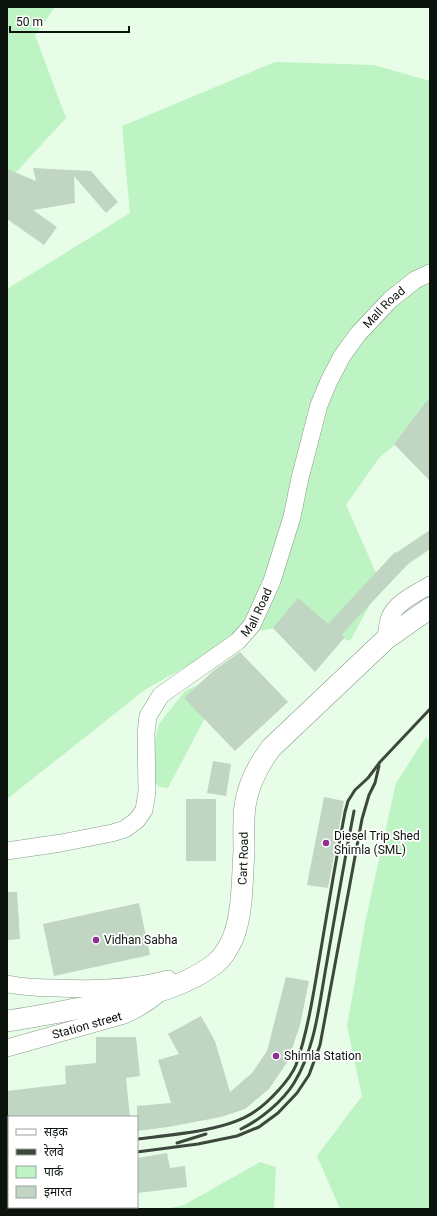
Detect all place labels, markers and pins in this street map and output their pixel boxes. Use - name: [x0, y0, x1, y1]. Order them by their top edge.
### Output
- place label: Diesel Trip Shed Shimla (SML): [334, 829, 420, 857]
- marker: Diesel Trip Shed Shimla (SML): [321, 838, 331, 848]
- place label: Vidhan Sabha: [104, 933, 178, 947]
- marker: Vidhan Sabha: [91, 935, 101, 945]
- place label: Shimla Station: [284, 1049, 362, 1063]
- marker: Shimla Station: [271, 1051, 281, 1061]

